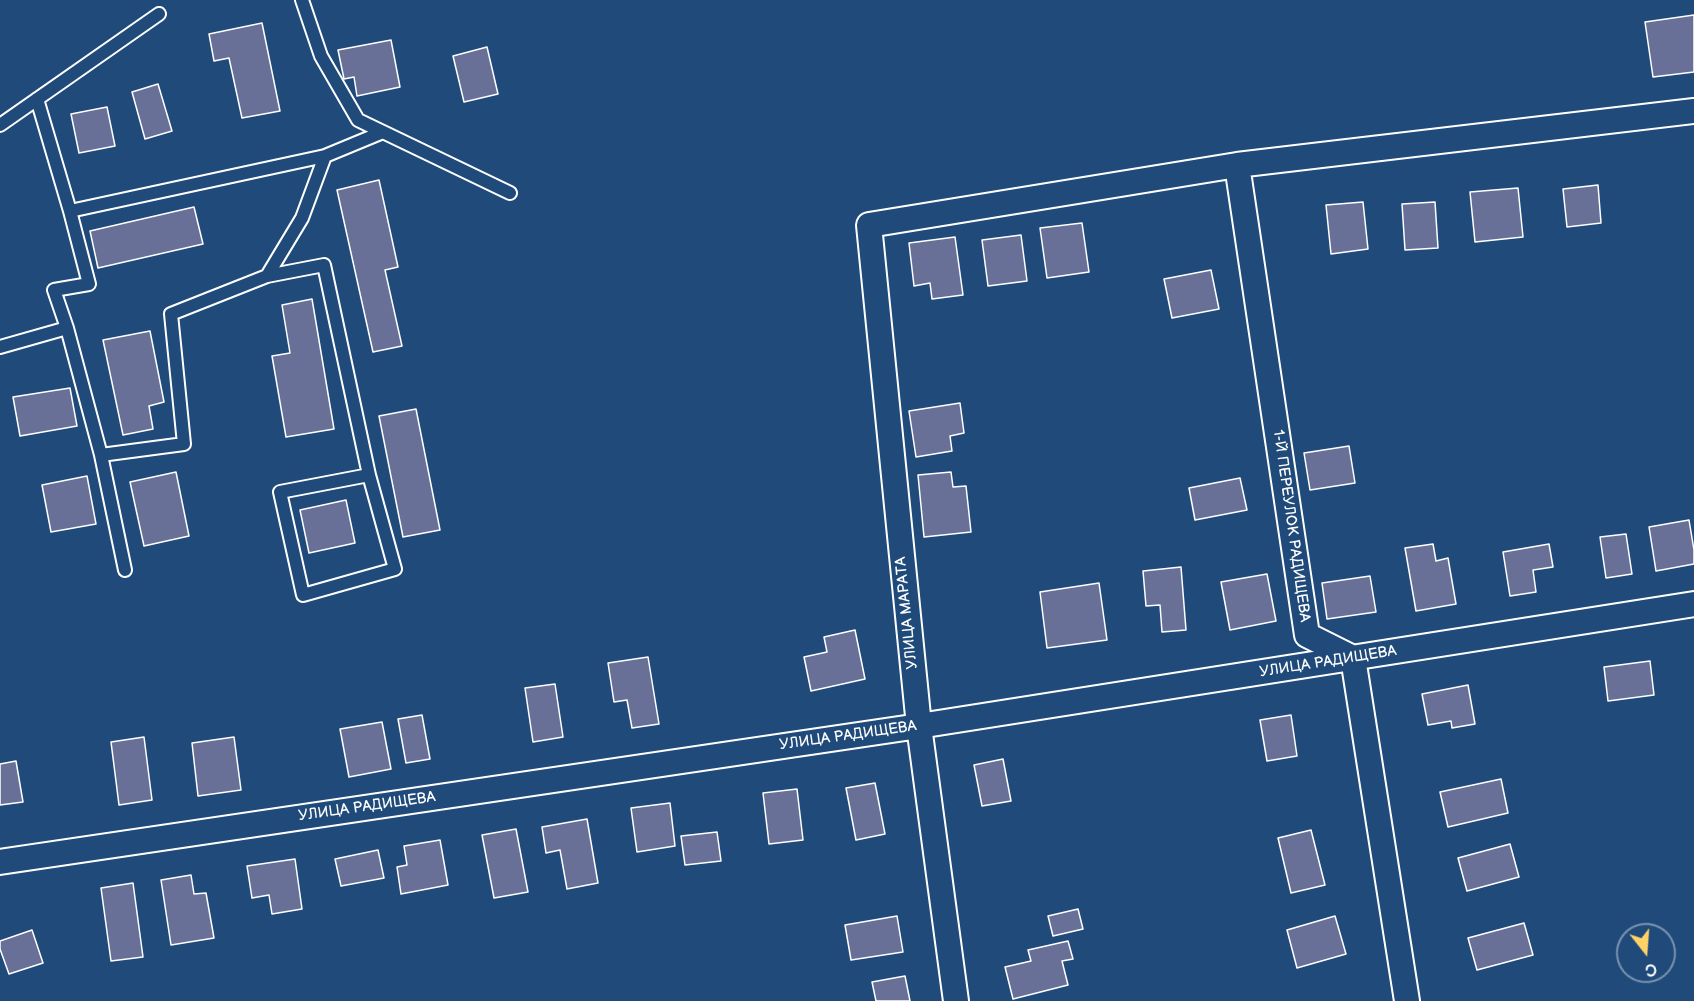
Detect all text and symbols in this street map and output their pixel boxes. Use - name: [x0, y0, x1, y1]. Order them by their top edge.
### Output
- street label: 1-Й ПЕРЕУЛОК РАДИЩЕВА: [1269, 429, 1313, 623]
- street label: УЛИЦА МАРАТА: [892, 556, 922, 670]
- street label: УЛИЦА РАДИЩЕВА: [1258, 642, 1398, 682]
- street label: УЛИЦА РАДИЩЕВА: [778, 717, 918, 755]
- street label: УЛИЦА РАДИЩЕВА: [297, 788, 437, 826]
- north arrow: [1616, 923, 1676, 983]
- text: С: [1643, 958, 1659, 979]

